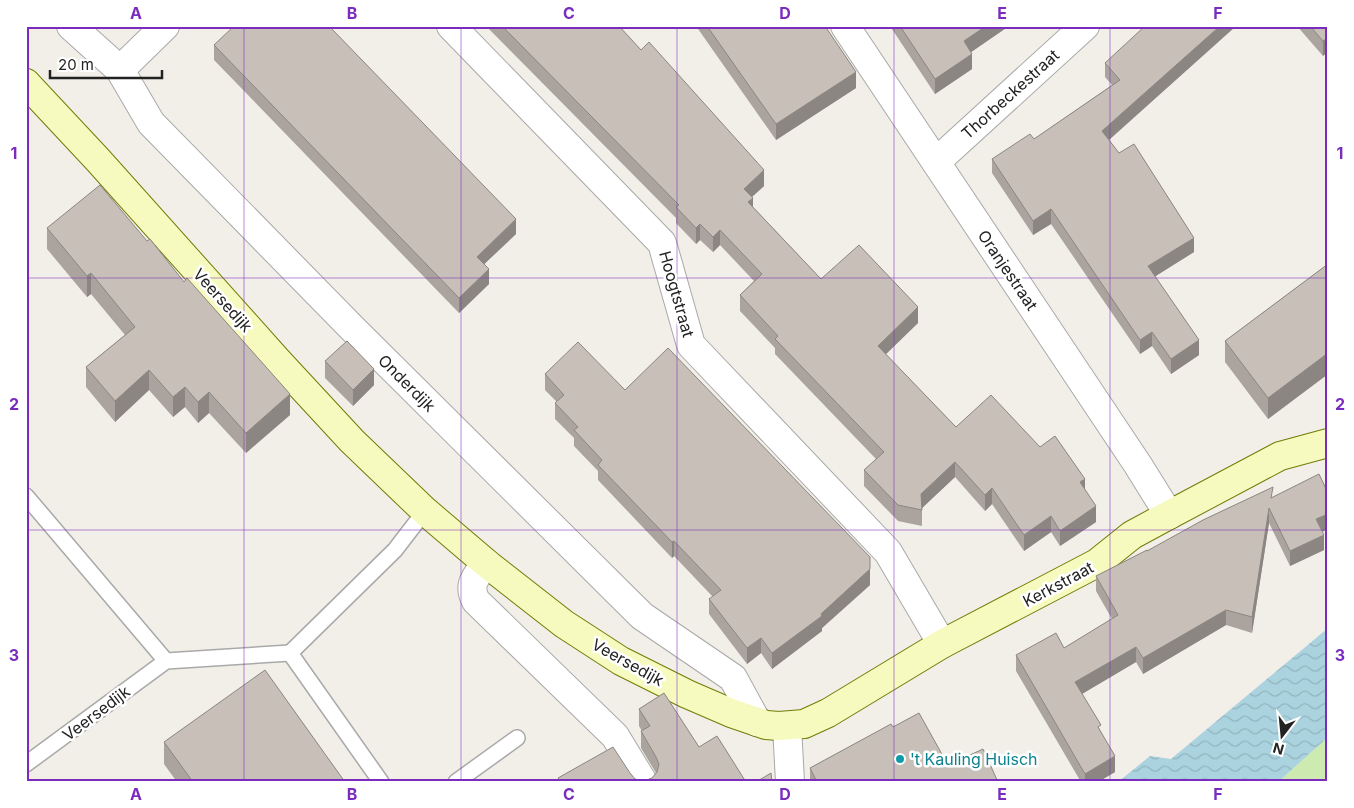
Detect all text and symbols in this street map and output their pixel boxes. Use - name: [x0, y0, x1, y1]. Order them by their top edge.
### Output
- text: A: [130, 3, 142, 23]
- text: B: [347, 3, 357, 23]
- text: C: [563, 3, 575, 23]
- text: D: [779, 3, 791, 23]
- text: E: [997, 3, 1007, 23]
- text: F: [1213, 3, 1223, 23]
- street label: Thorbeckestraat: [957, 45, 1063, 143]
- scale bar: [50, 48, 162, 80]
- text: 20 m: [58, 55, 94, 74]
- text: 1: [11, 143, 17, 163]
- text: 1: [1337, 143, 1343, 163]
- street label: Oranjestraat: [974, 226, 1042, 314]
- street label: Hoogtstraat: [655, 249, 699, 339]
- street label: Veersedijk: [189, 264, 257, 336]
- street label: Onderdijk: [374, 350, 440, 416]
- text: 2: [9, 394, 19, 414]
- text: 2: [1335, 394, 1345, 414]
- street label: Kerkstraat: [1019, 557, 1097, 611]
- street label: Veersedijk: [589, 634, 668, 690]
- text: 3: [9, 645, 19, 665]
- text: 3: [1335, 645, 1345, 665]
- street label: Veersedijk: [58, 681, 134, 745]
- north arrow: [1256, 710, 1306, 760]
- text: N: [1271, 739, 1286, 759]
- place label: 't Kauling Huisch: [910, 749, 1038, 769]
- marker: 't Kauling Huisch: [894, 753, 906, 765]
- text: A: [130, 784, 142, 804]
- text: B: [347, 784, 357, 804]
- text: C: [563, 784, 575, 804]
- text: D: [779, 784, 791, 804]
- text: E: [997, 784, 1007, 804]
- text: F: [1213, 784, 1223, 804]

